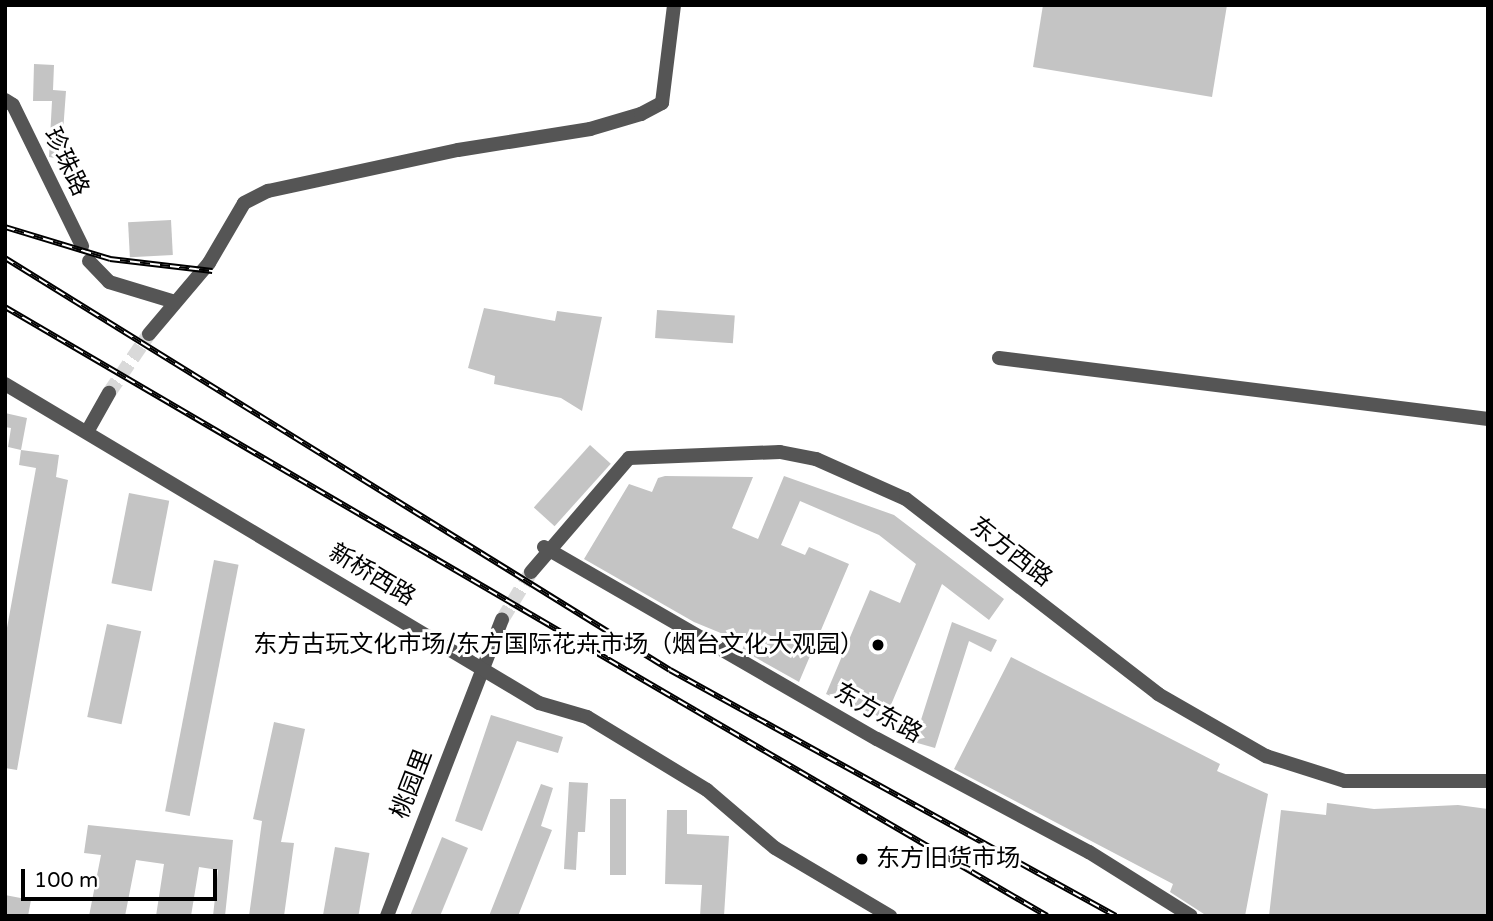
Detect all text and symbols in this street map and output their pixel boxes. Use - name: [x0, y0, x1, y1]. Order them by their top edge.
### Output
- street label: 珍珠路: [37, 123, 95, 201]
- street label: 东方西路: [964, 511, 1058, 593]
- street label: 新桥西路: [323, 538, 421, 612]
- place label: 东方古玩文化市场/东方国际花卉市场（烟台文化大观园）: [253, 631, 864, 659]
- marker: 东方古玩文化市场/东方国际花卉市场（烟台文化大观园）: [870, 637, 886, 653]
- street label: 东方东路: [829, 677, 927, 749]
- street label: 桃园里: [386, 745, 438, 823]
- place label: 东方旧货市场: [876, 845, 1020, 873]
- marker: 东方旧货市场: [854, 851, 870, 867]
- scale bar: [24, 855, 220, 899]
- text: 100 m: [34, 868, 98, 893]

